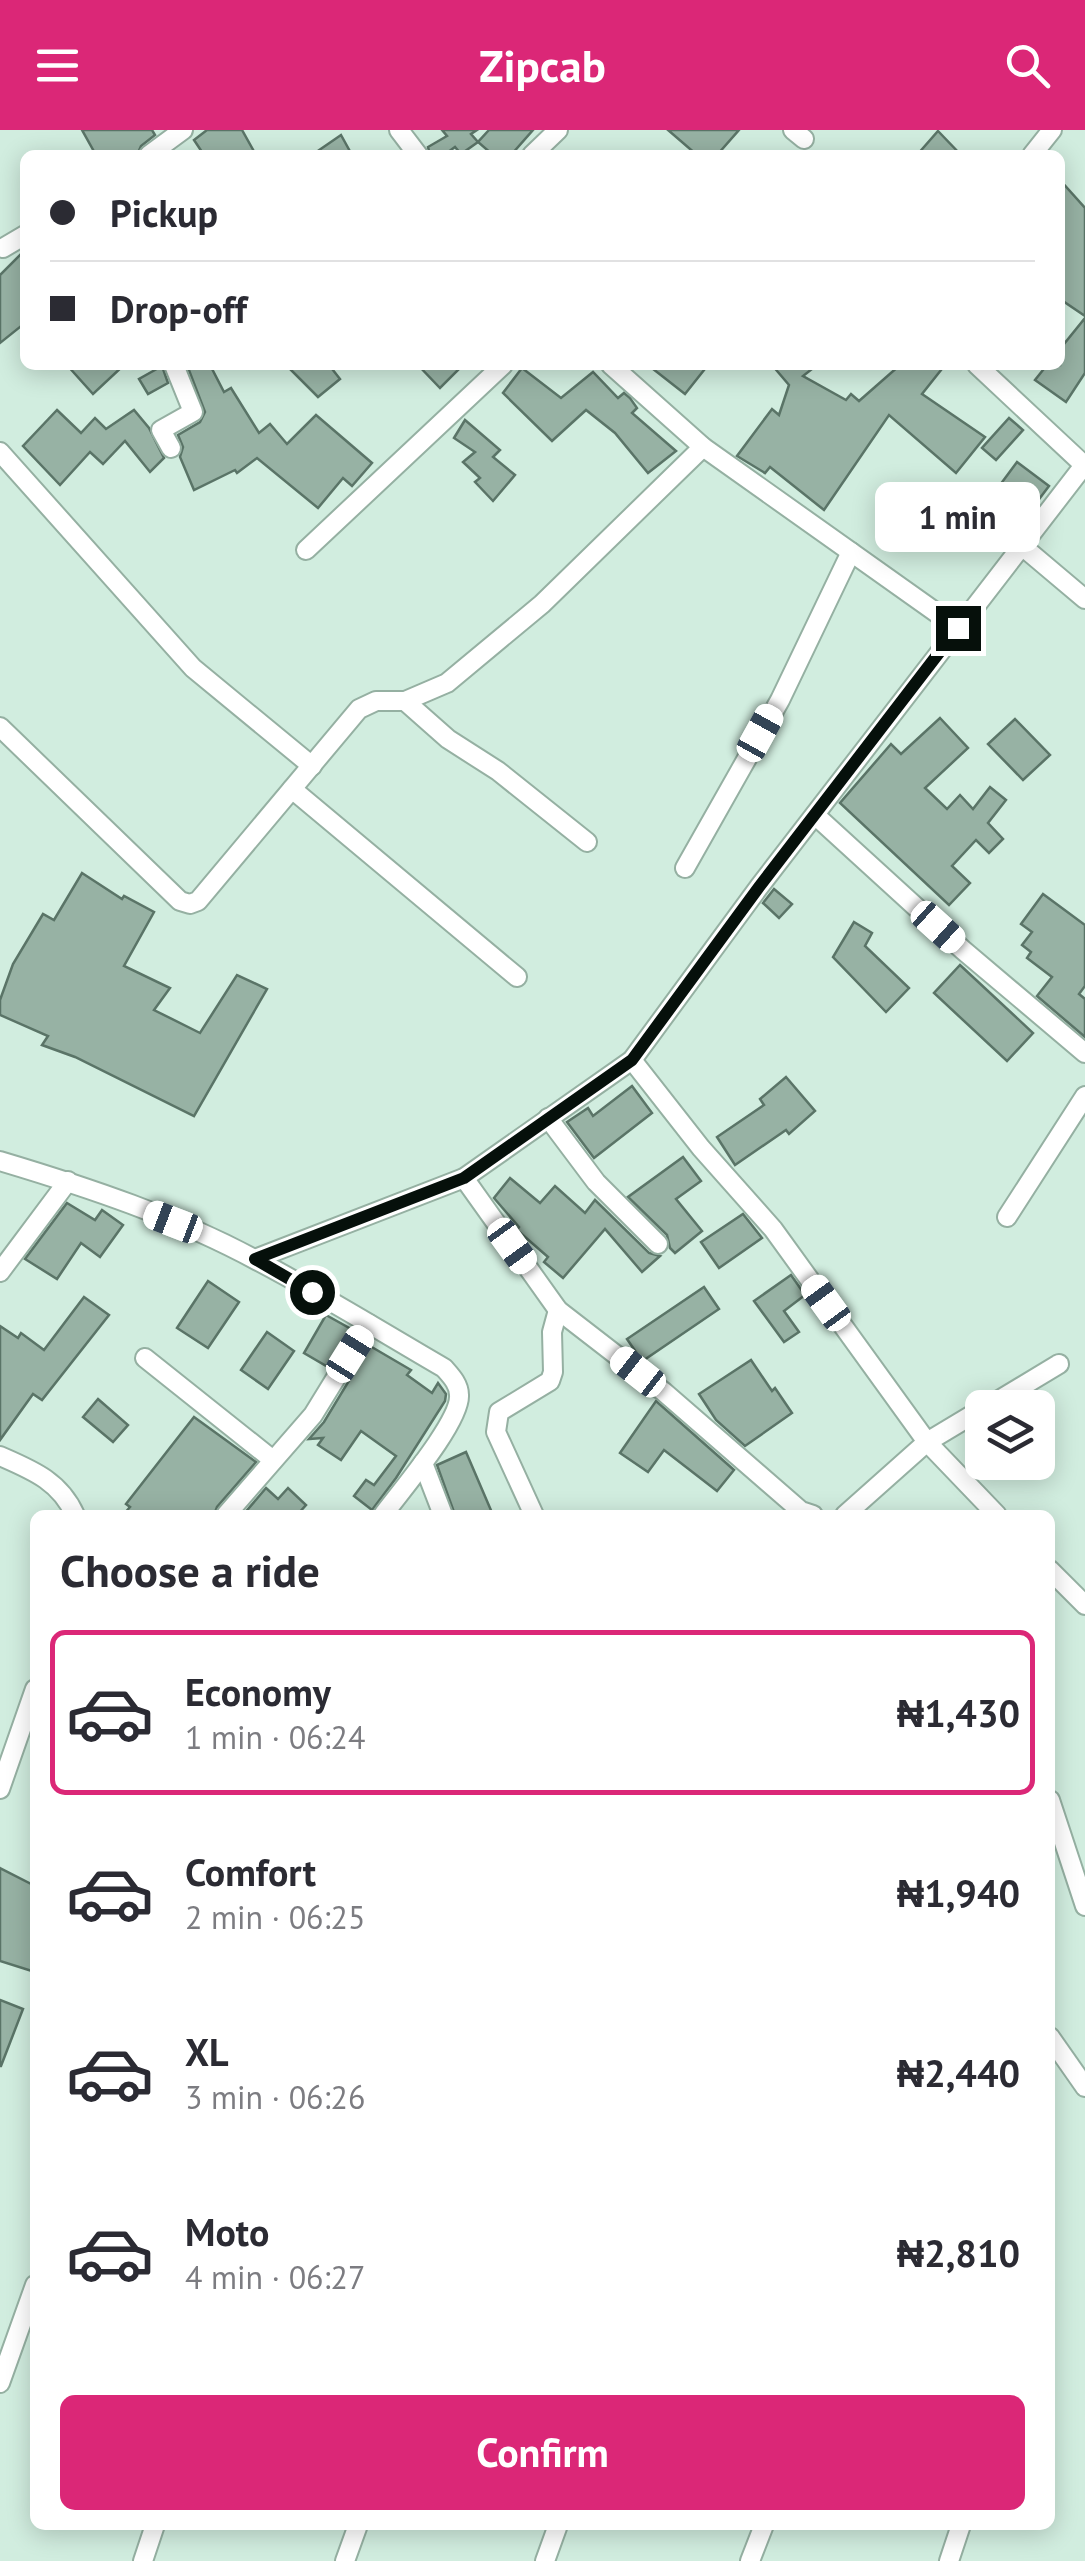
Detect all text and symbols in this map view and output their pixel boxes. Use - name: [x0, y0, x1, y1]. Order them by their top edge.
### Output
- text: Zipcab: [479, 36, 606, 94]
- icon: menu: [30, 38, 85, 93]
- icon: search: [1000, 38, 1055, 93]
- text: Pickup: [110, 188, 218, 237]
- text: Drop-off: [110, 284, 247, 333]
- callout: 1 min: [876, 483, 1040, 553]
- text: 1 min: [918, 496, 997, 538]
- route end: [936, 606, 981, 651]
- car: [732, 699, 788, 767]
- car: [906, 896, 970, 958]
- car: [140, 1197, 206, 1247]
- car: [482, 1213, 542, 1279]
- route start: [290, 1270, 335, 1315]
- car: [796, 1270, 856, 1336]
- car: [321, 1321, 379, 1387]
- car: [605, 1342, 671, 1402]
- map controls: [965, 1390, 1055, 1480]
- button: layers: [965, 1390, 1055, 1480]
- text: Choose a ride: [60, 1541, 320, 1599]
- text: Economy: [185, 1667, 331, 1716]
- icon: car: [65, 1668, 155, 1758]
- text: ₦1,430: [897, 1688, 1020, 1737]
- text: 1 min · 06:24: [185, 1716, 365, 1758]
- text: Comfort: [185, 1847, 316, 1896]
- icon: car: [65, 1848, 155, 1938]
- text: ₦1,940: [897, 1868, 1020, 1917]
- text: 2 min · 06:25: [185, 1896, 365, 1938]
- text: XL: [185, 2027, 229, 2076]
- icon: car: [65, 2028, 155, 2118]
- text: ₦2,440: [897, 2048, 1020, 2097]
- text: 3 min · 06:26: [185, 2076, 365, 2118]
- text: Moto: [185, 2207, 269, 2256]
- icon: car: [65, 2208, 155, 2298]
- text: ₦2,810: [897, 2228, 1020, 2277]
- text: 4 min · 06:27: [185, 2256, 365, 2298]
- button: Confirm: [60, 2395, 1025, 2510]

